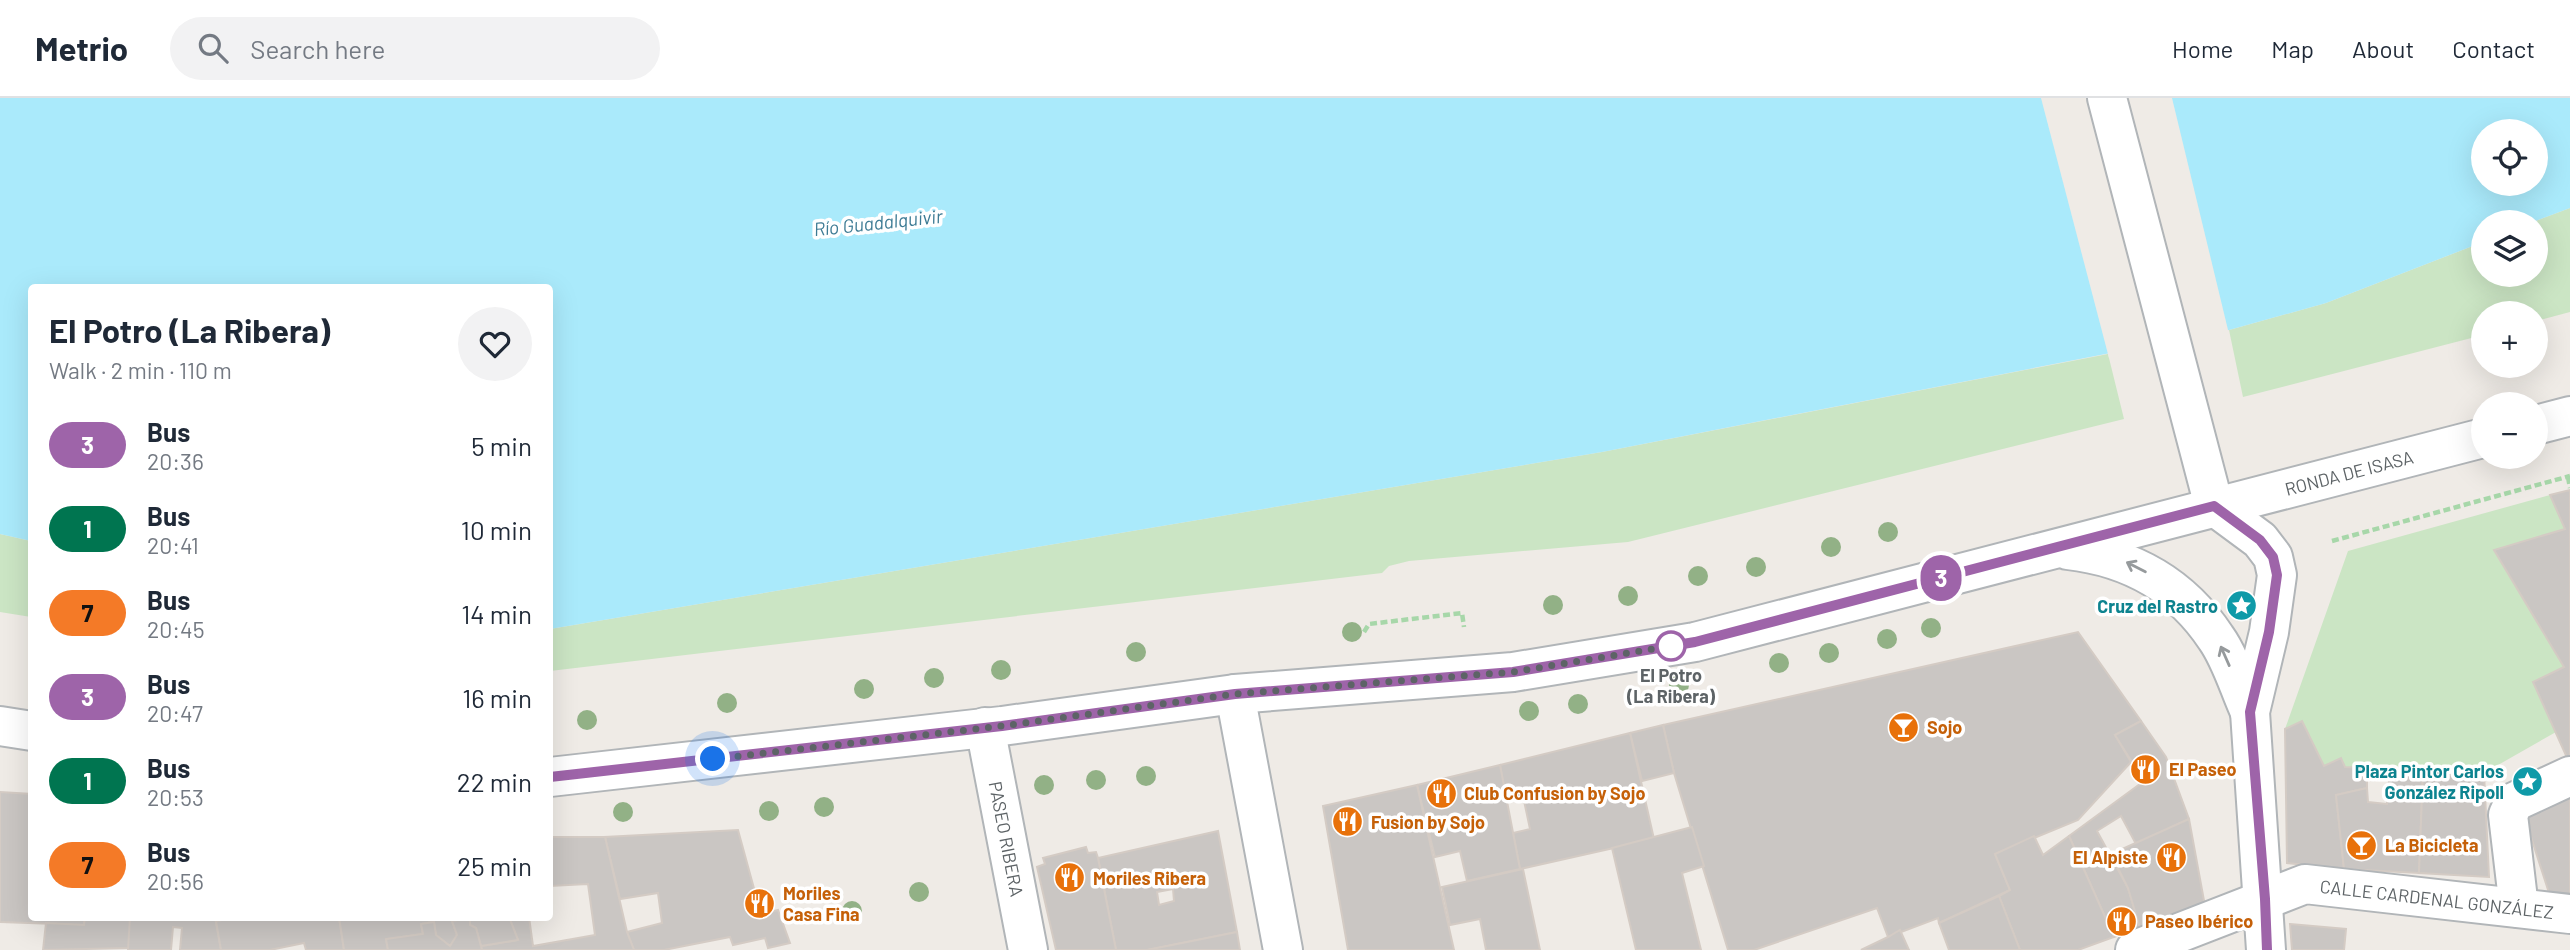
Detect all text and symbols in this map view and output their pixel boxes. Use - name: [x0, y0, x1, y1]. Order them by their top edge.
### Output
- search box: [170, 17, 660, 80]
- text: Metrio: [35, 28, 128, 68]
- icon: search: [194, 29, 232, 67]
- text: Search here: [250, 33, 385, 64]
- text: Home: [2172, 34, 2233, 63]
- text: Map: [2271, 34, 2314, 63]
- text: About: [2352, 34, 2414, 63]
- text: Contact: [2452, 34, 2535, 63]
- map controls: [2471, 119, 2548, 469]
- button: locate: [2471, 119, 2548, 196]
- water label: Río Guadalquivir: [812, 204, 945, 240]
- button: layers: [2471, 210, 2548, 287]
- button: +: [2471, 301, 2548, 378]
- button: heart: [458, 307, 532, 381]
- text: El Potro (La Ribera): [49, 310, 330, 350]
- text: Walk · 2 min · 110 m: [49, 356, 232, 384]
- button: −: [2471, 392, 2548, 469]
- text: Bus: [147, 416, 190, 447]
- text: 3: [81, 430, 94, 459]
- text: 5 min: [471, 430, 532, 461]
- street label: RONDA DE ISASA: [2282, 445, 2416, 500]
- text: 20:36: [147, 447, 204, 475]
- text: Bus: [147, 500, 190, 531]
- text: 1: [83, 514, 92, 543]
- text: 10 min: [461, 514, 532, 545]
- text: 20:41: [147, 531, 199, 559]
- line badge: 3: [1918, 555, 1964, 601]
- one-way arrow: [2126, 560, 2146, 574]
- text: 3: [1935, 563, 1947, 592]
- text: Bus: [147, 584, 190, 615]
- place icon: Cruz del Rastro: [2224, 589, 2258, 623]
- place label: Cruz del Rastro: [2097, 595, 2218, 617]
- text: 7: [82, 598, 93, 627]
- text: 14 min: [461, 598, 532, 629]
- text: 20:45: [147, 615, 205, 643]
- marker: El Potro (La Ribera): [1656, 631, 1686, 661]
- one-way arrow: [2218, 646, 2231, 667]
- place label: El Potro (La Ribera): [1626, 664, 1716, 707]
- text: Bus: [147, 668, 190, 699]
- text: 3: [81, 682, 94, 711]
- text: 16 min: [462, 682, 532, 713]
- text: 20:47: [147, 699, 203, 727]
- bar icon: Sojo: [1887, 710, 1921, 744]
- place label: Sojo: [1927, 716, 1962, 738]
- your location: [695, 741, 730, 776]
- text: Bus: [147, 752, 190, 783]
- restaurant icon: El Paseo: [2129, 752, 2163, 786]
- place label: El Paseo: [2169, 758, 2237, 780]
- place label: Plaza Pintor Carlos González Ripoll: [2355, 760, 2504, 803]
- place icon: Plaza Pintor Carlos González Ripoll: [2510, 764, 2544, 798]
- text: 1: [83, 766, 92, 795]
- text: 22 min: [457, 766, 532, 797]
- restaurant icon: Club Confusion by Sojo: [1424, 776, 1458, 810]
- street label: PASEO RIBERA: [985, 779, 1028, 899]
- place label: Club Confusion by Sojo: [1464, 782, 1645, 804]
- text: 20:53: [147, 783, 204, 811]
- restaurant icon: Fusion by Sojo: [1331, 805, 1365, 839]
- place label: Fusion by Sojo: [1371, 811, 1485, 833]
- bar icon: La Bicicleta: [2345, 828, 2379, 862]
- place label: La Bicicleta: [2385, 834, 2478, 856]
- text: Bus: [147, 836, 190, 867]
- restaurant icon: El Alpiste: [2154, 840, 2188, 874]
- place label: El Alpiste: [2073, 846, 2148, 868]
- text: 7: [82, 850, 93, 879]
- text: 25 min: [457, 850, 532, 881]
- restaurant icon: Moriles Ribera: [1053, 861, 1087, 895]
- text: 20:56: [147, 867, 204, 895]
- place label: Moriles Ribera: [1093, 867, 1206, 889]
- street label: CALLE CARDENAL GONZÁLEZ: [2319, 875, 2555, 923]
- place label: Moriles Casa Fina: [783, 882, 860, 925]
- restaurant icon: Moriles Casa Fina: [743, 886, 777, 920]
- restaurant icon: Paseo Ibérico: [2105, 904, 2139, 938]
- place label: Paseo Ibérico: [2145, 910, 2253, 932]

